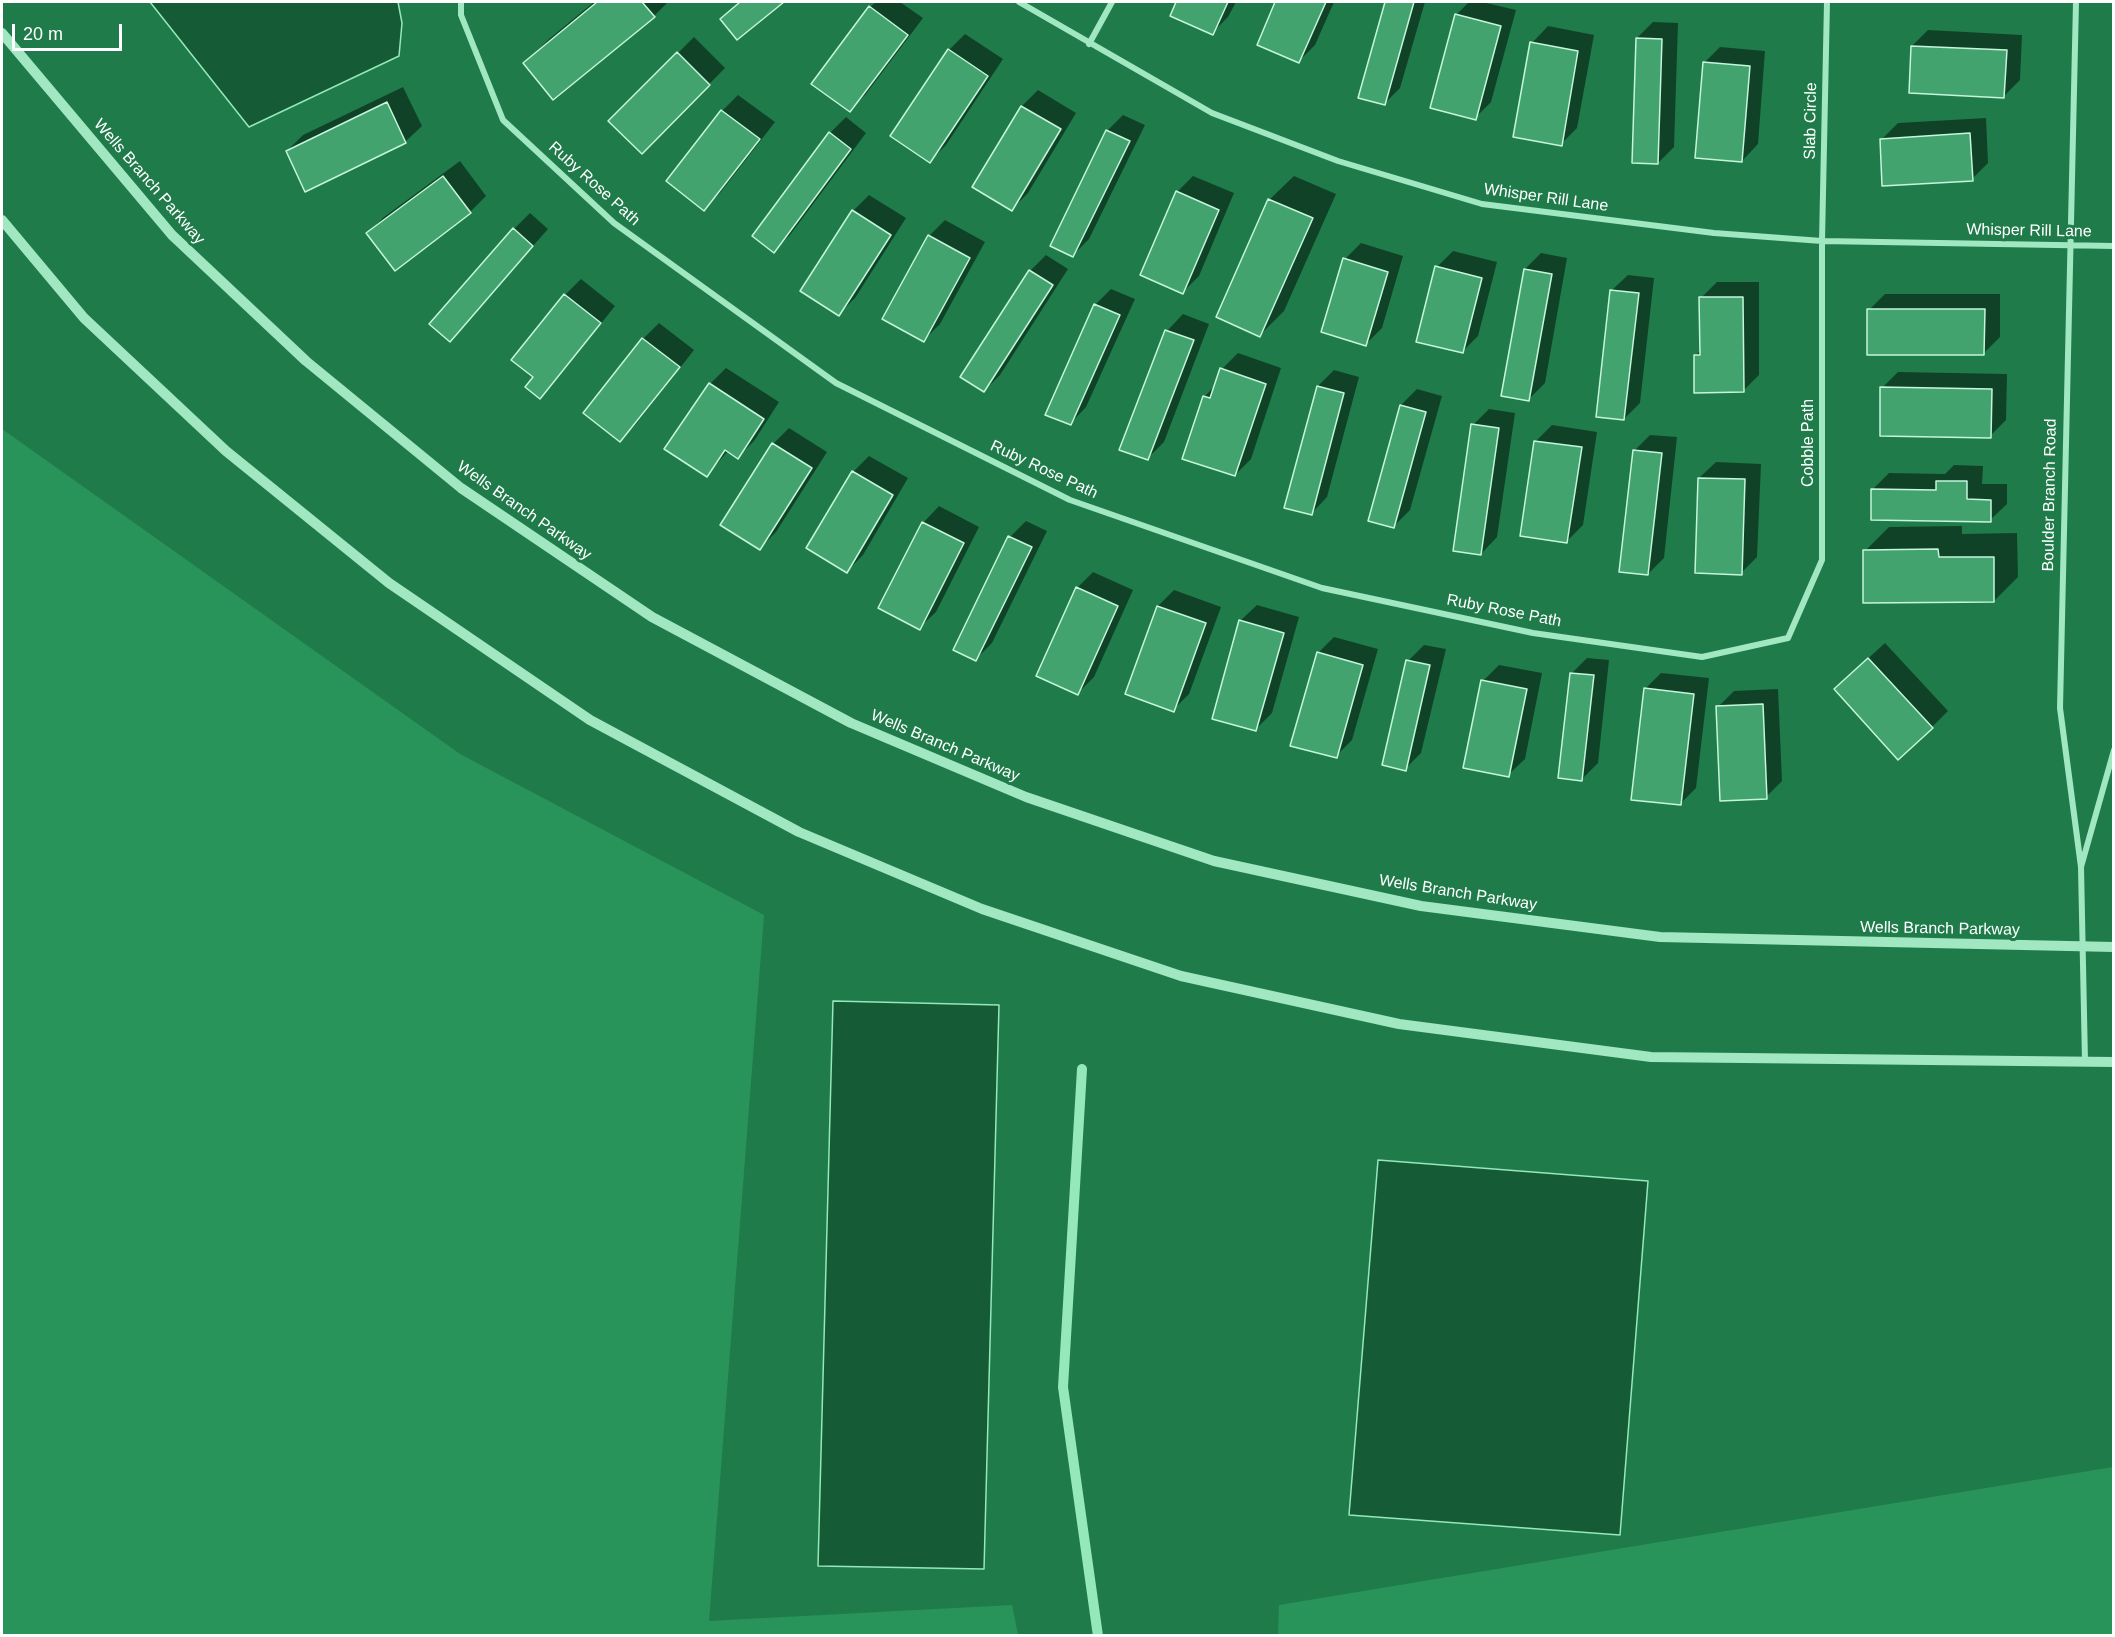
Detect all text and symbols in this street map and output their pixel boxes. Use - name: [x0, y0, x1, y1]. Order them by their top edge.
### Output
- scale bar: [15, 12, 124, 50]
- text: 20 m: [23, 24, 63, 44]
- street label: Slab Circle: [1801, 82, 1821, 160]
- street label: Wells Branch Parkway: [89, 115, 209, 249]
- street label: Ruby Rose Path: [544, 138, 644, 230]
- street label: Whisper Rill Lane: [1483, 180, 1609, 216]
- street label: Whisper Rill Lane: [1966, 220, 2092, 242]
- street label: Cobble Path: [1799, 399, 1819, 487]
- street label: Boulder Branch Road: [2039, 418, 2061, 572]
- street label: Ruby Rose Path: [987, 437, 1101, 503]
- street label: Wells Branch Parkway: [453, 457, 595, 565]
- street label: Ruby Rose Path: [1445, 590, 1563, 632]
- street label: Wells Branch Parkway: [868, 706, 1022, 786]
- street label: Wells Branch Parkway: [1378, 871, 1538, 915]
- street label: Wells Branch Parkway: [1860, 918, 2020, 940]

